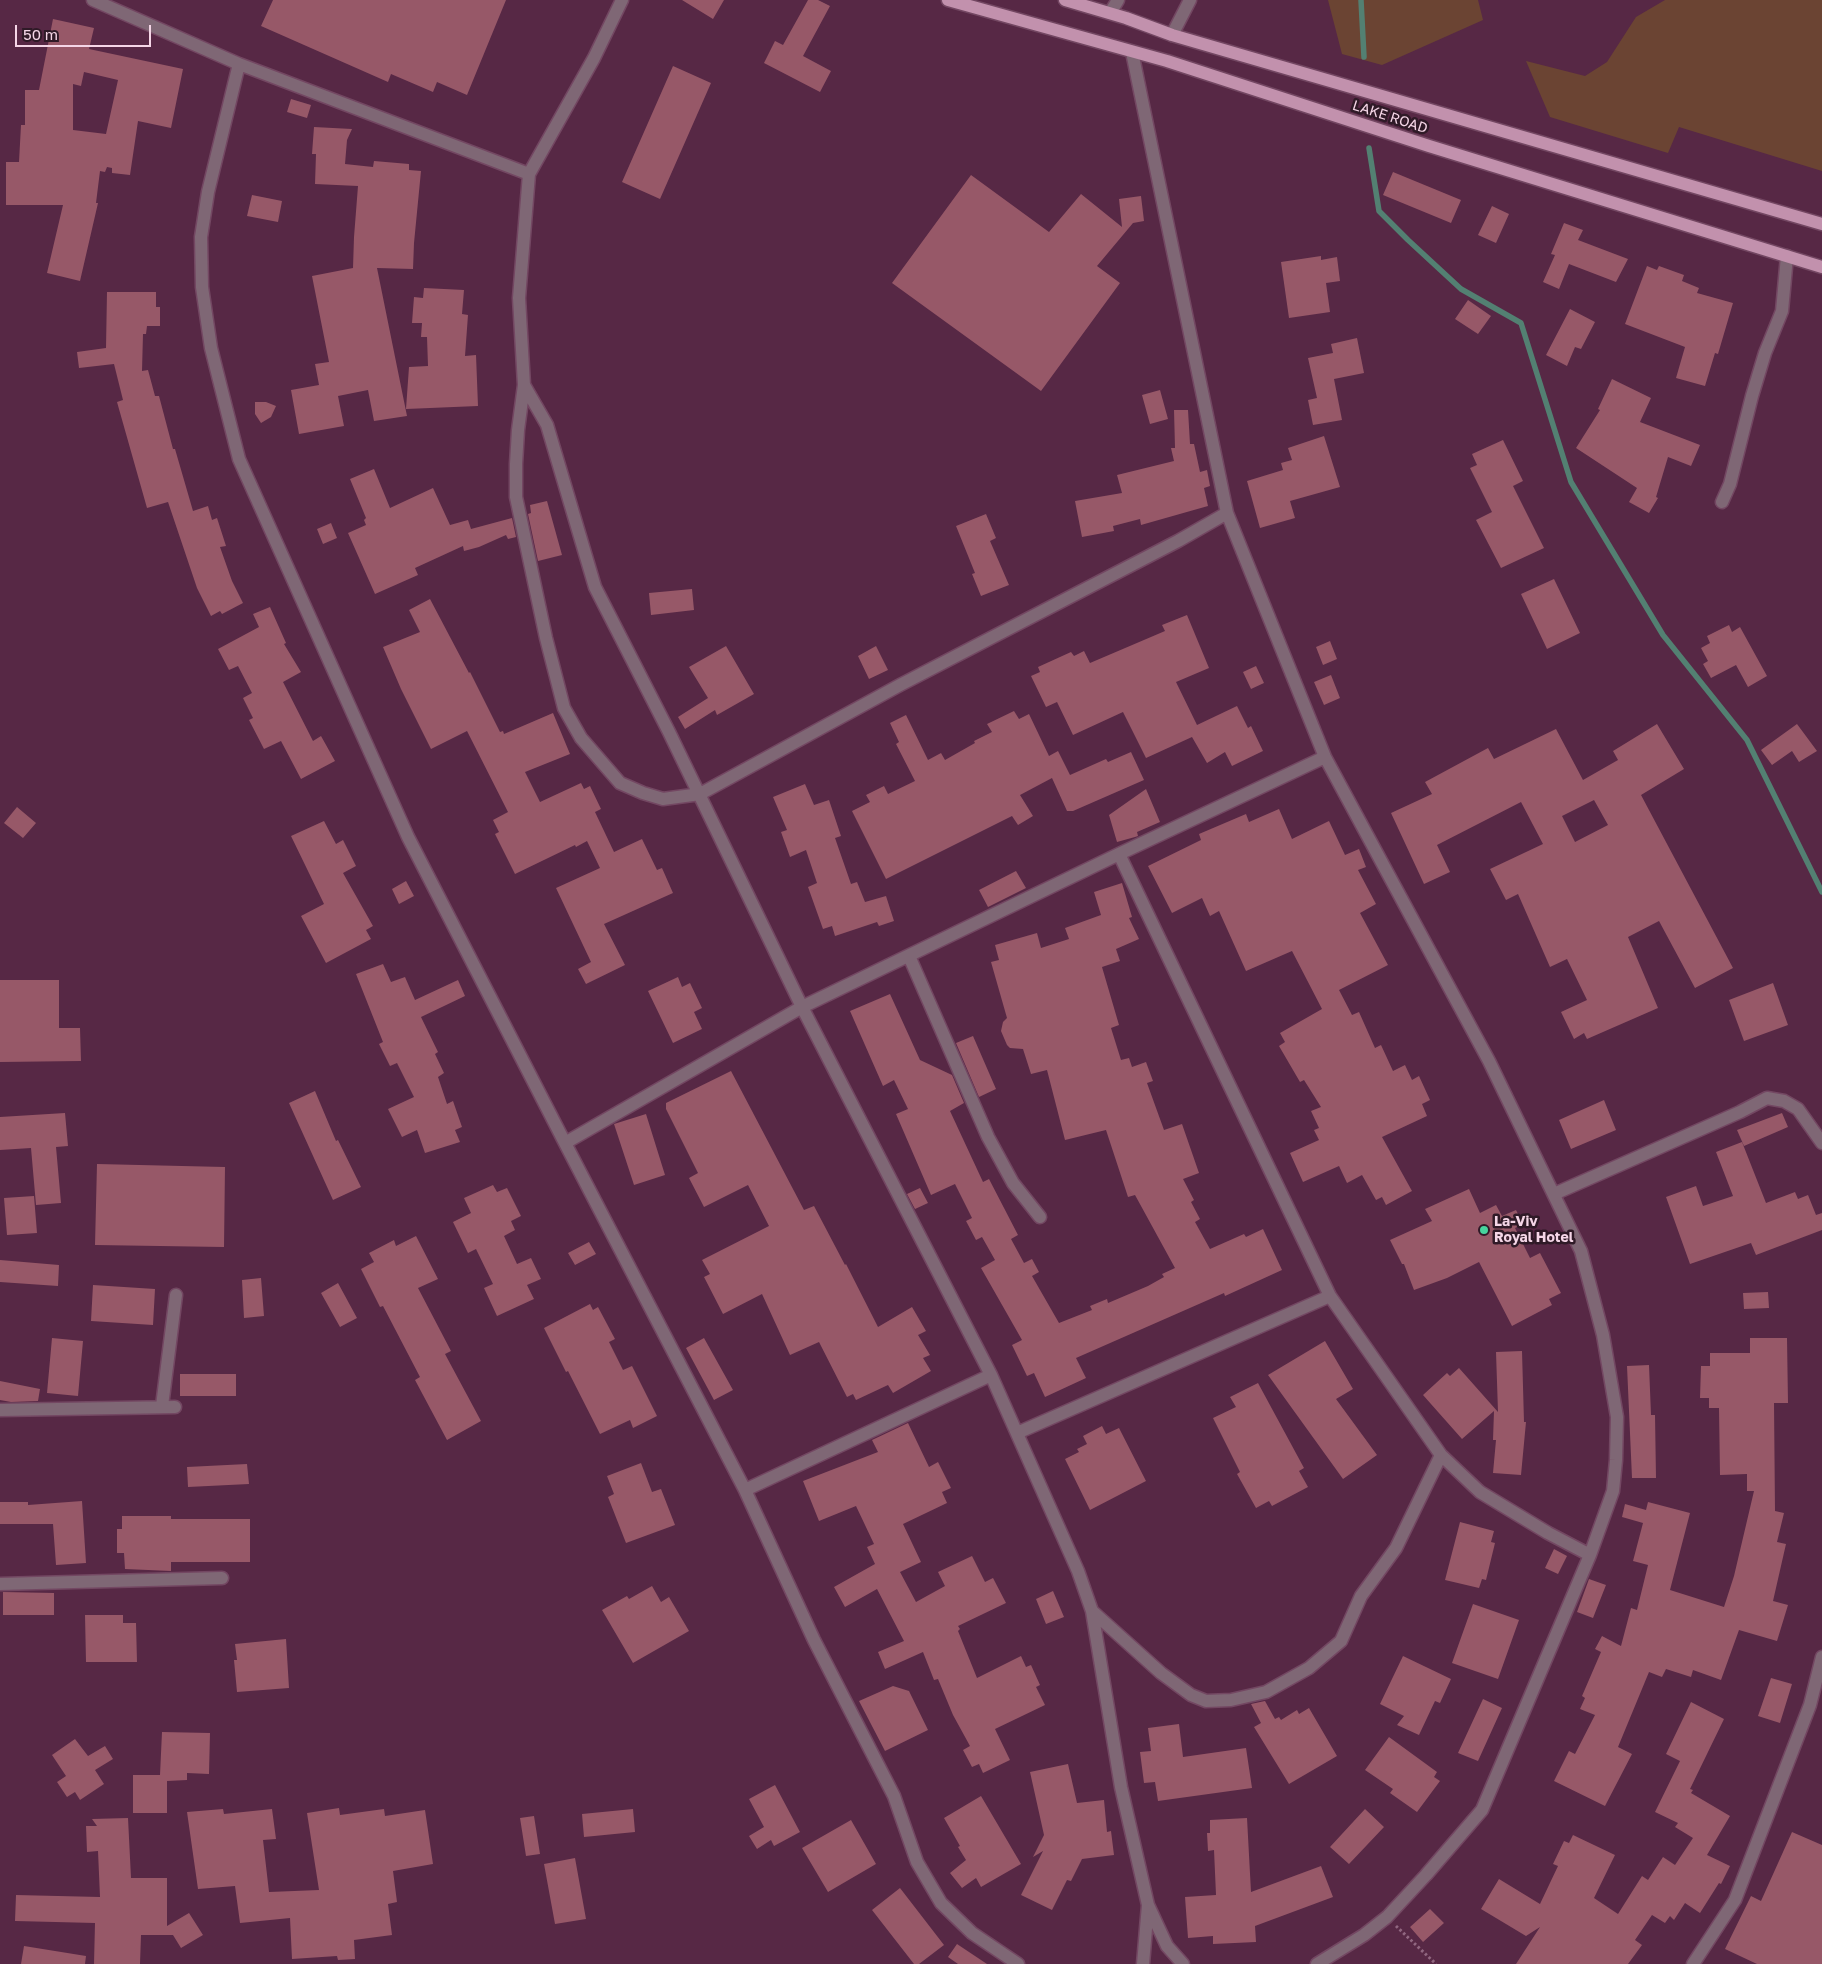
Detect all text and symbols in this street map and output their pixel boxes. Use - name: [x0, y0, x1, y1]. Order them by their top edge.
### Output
- scale bar: [18, 15, 154, 47]
- text: 50 m: [23, 25, 58, 43]
- street label: LAKE ROAD: [1350, 97, 1430, 137]
- place label: La-Viv Royal Hotel: [1494, 1214, 1573, 1246]
- marker: La-Viv Royal Hotel: [1478, 1224, 1490, 1236]

